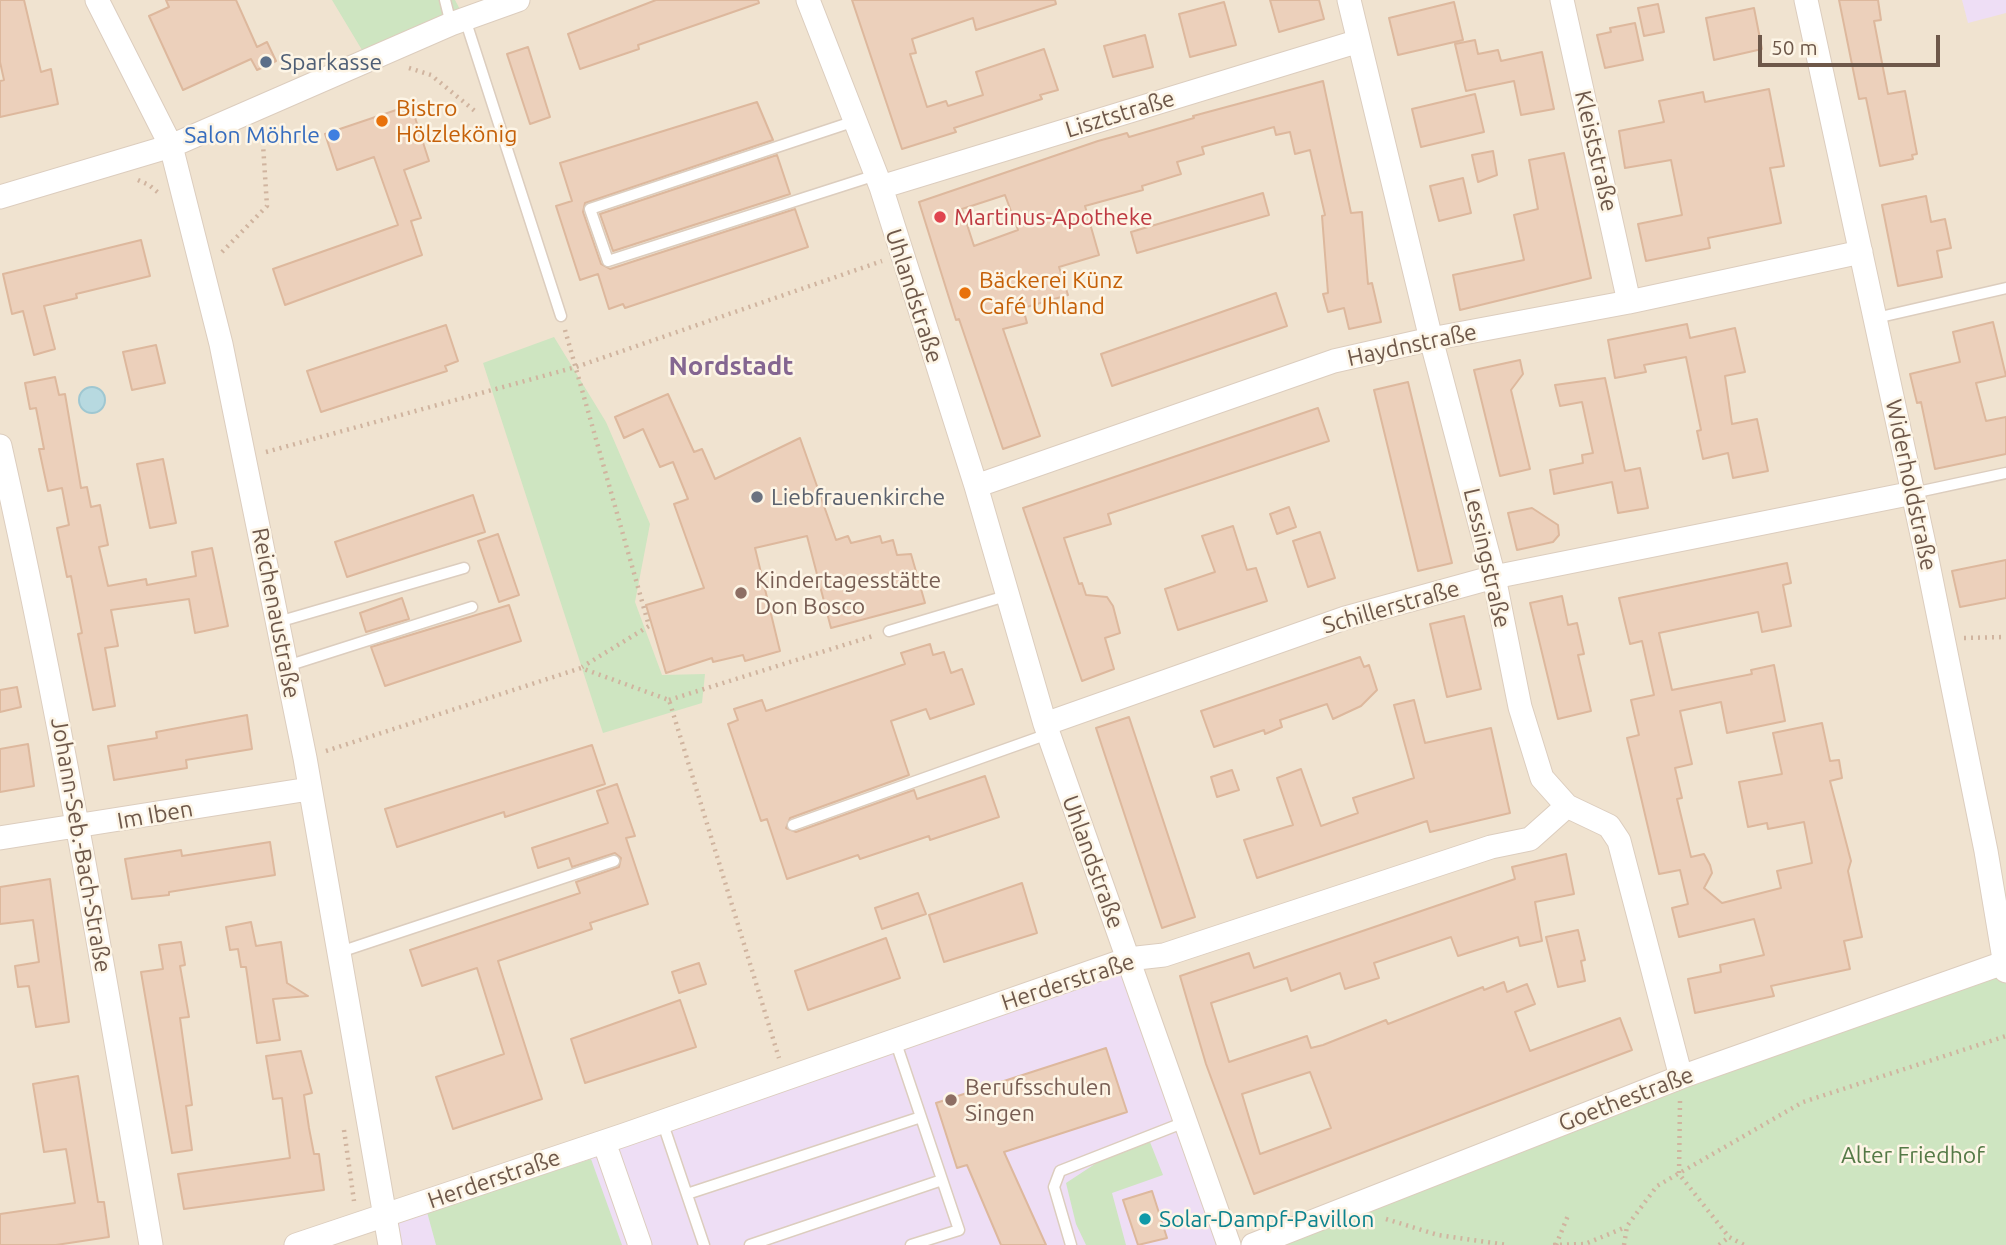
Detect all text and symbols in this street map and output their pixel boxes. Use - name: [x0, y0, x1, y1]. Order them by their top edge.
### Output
- scale bar: [1761, 21, 1943, 65]
- text: 50 m: [1771, 35, 1818, 59]
- place label: Sparkasse: [280, 48, 382, 76]
- marker: Sparkasse: [258, 54, 274, 70]
- street label: Lisztstraße: [1062, 84, 1178, 144]
- street label: Kleiststraße: [1569, 88, 1623, 214]
- place label: Bistro Hölzlekönig: [396, 94, 517, 148]
- marker: Bistro Hölzlekönig: [374, 113, 390, 129]
- place label: Salon Möhrle: [184, 121, 320, 149]
- marker: Salon Möhrle: [326, 127, 342, 143]
- place label: Martinus-Apotheke: [954, 203, 1153, 231]
- marker: Martinus-Apotheke: [932, 209, 948, 225]
- street label: Uhlandstraße: [879, 225, 949, 367]
- place label: Bäckerei Künz Café Uhland: [979, 266, 1123, 320]
- marker: Bäckerei Künz Café Uhland: [957, 285, 973, 301]
- street label: Haydnstraße: [1345, 318, 1479, 372]
- district label: Nordstadt: [668, 350, 794, 382]
- street label: Widerholdstraße: [1879, 397, 1943, 573]
- place label: Liebfrauenkirche: [771, 483, 945, 511]
- street label: Lessingstraße: [1458, 486, 1516, 630]
- marker: Liebfrauenkirche: [749, 489, 765, 505]
- street label: Reichenaustraße: [246, 525, 306, 701]
- place label: Kindertagesstätte Don Bosco: [755, 566, 941, 620]
- street label: Schillerstraße: [1319, 574, 1463, 640]
- marker: Kindertagesstätte Don Bosco: [733, 585, 749, 601]
- street label: Johann-Seb.-Bach-Straße: [45, 715, 117, 975]
- street label: Uhlandstraße: [1056, 792, 1130, 932]
- street label: Im Iben: [115, 795, 195, 835]
- street label: Herderstraße: [998, 947, 1138, 1017]
- street label: Goethestraße: [1555, 1061, 1697, 1137]
- place label: Berufsschulen Singen: [965, 1073, 1112, 1127]
- marker: Berufsschulen Singen: [943, 1092, 959, 1108]
- park label: Alter Friedhof: [1841, 1141, 1985, 1169]
- street label: Herderstraße: [424, 1143, 564, 1215]
- place label: Solar-Dampf-Pavillon: [1159, 1205, 1374, 1233]
- marker: Solar-Dampf-Pavillon: [1137, 1211, 1153, 1227]

